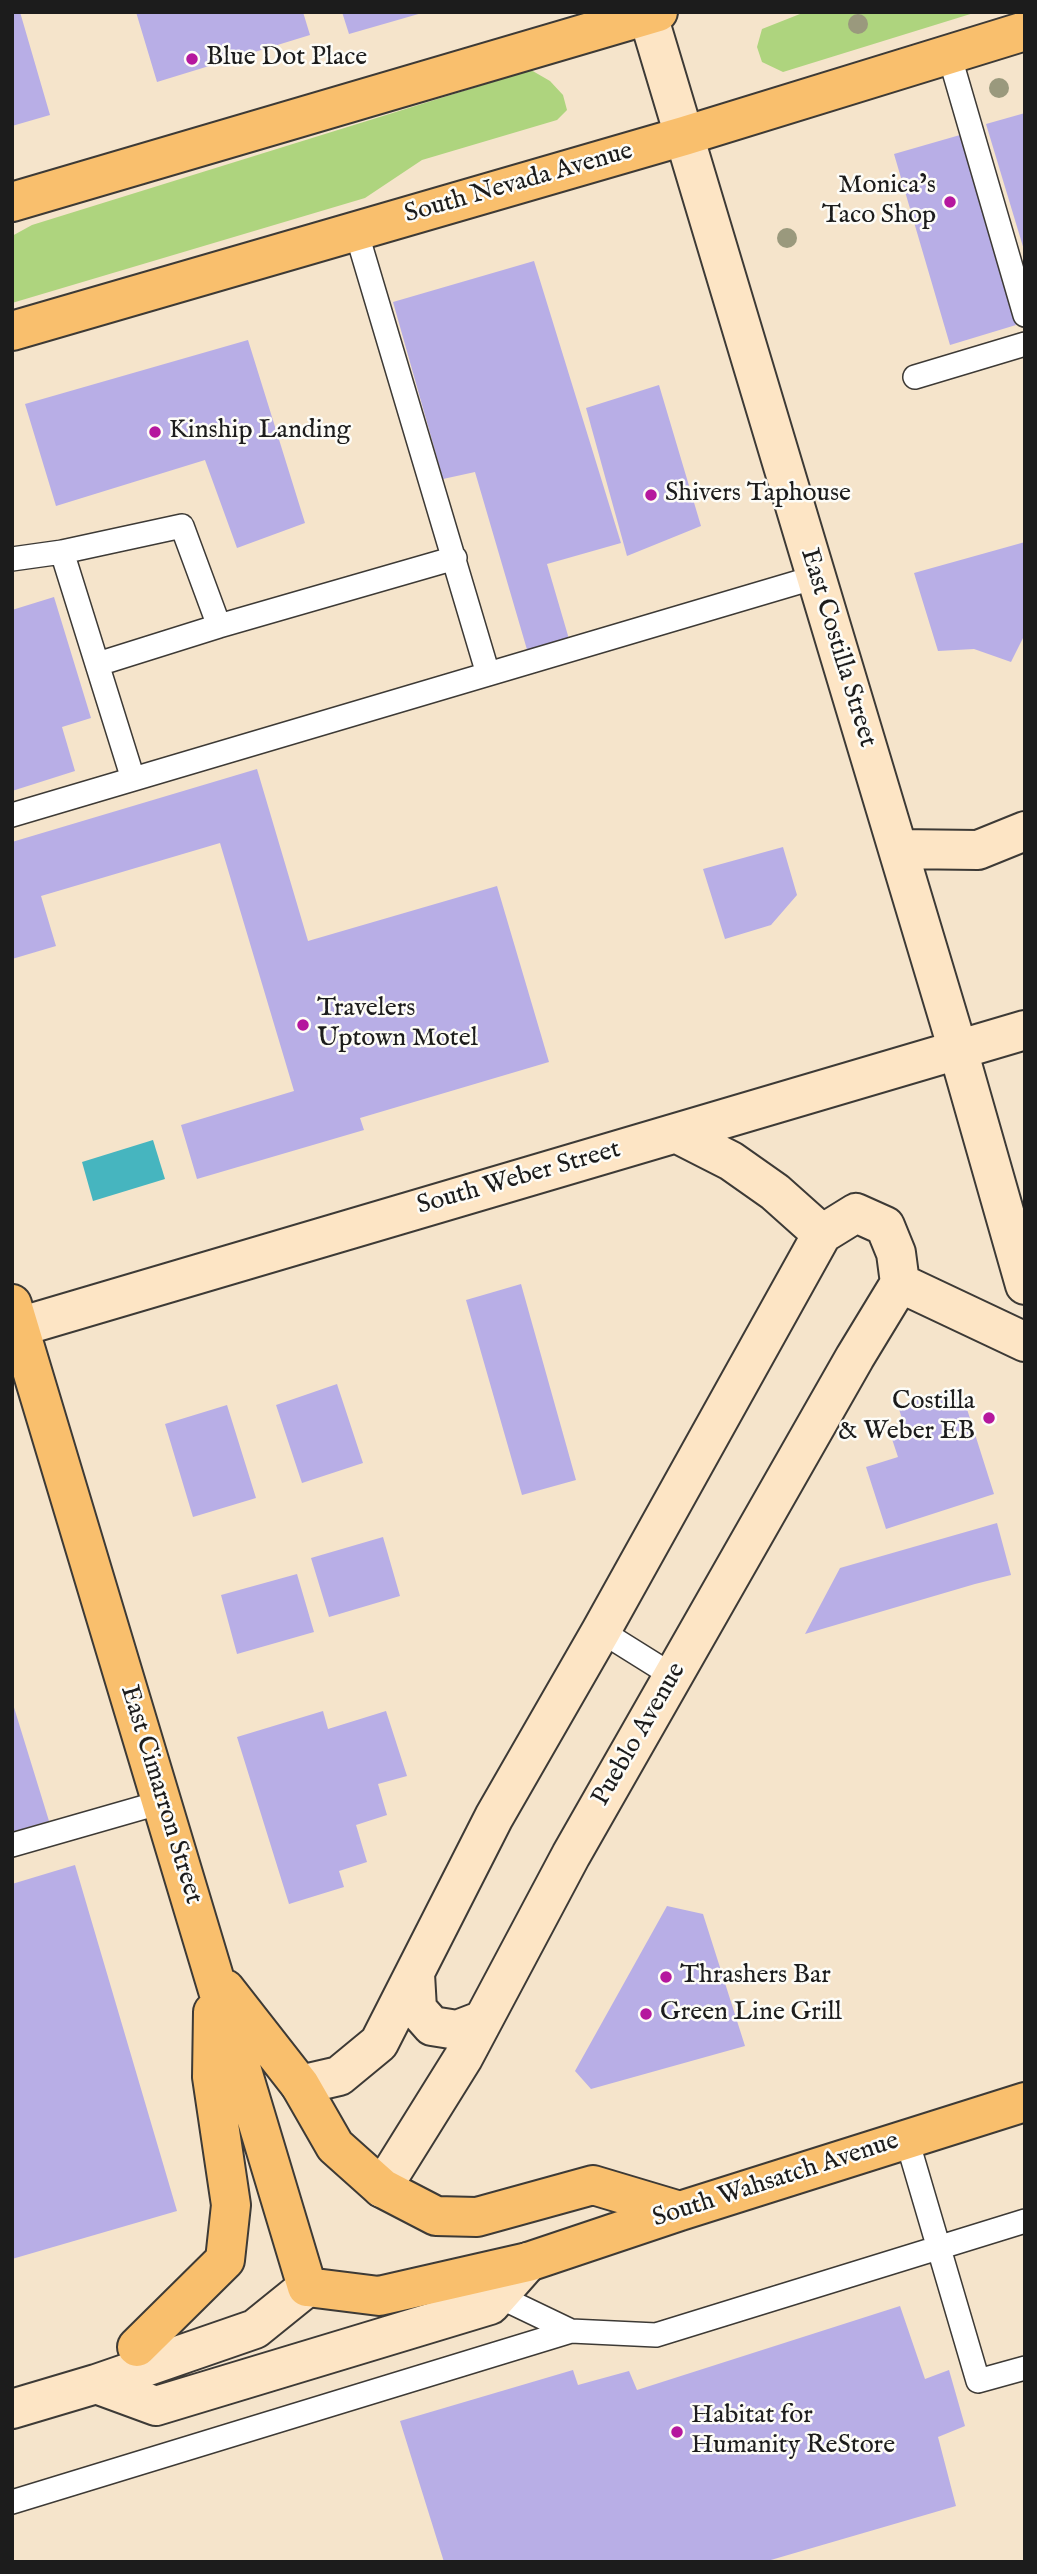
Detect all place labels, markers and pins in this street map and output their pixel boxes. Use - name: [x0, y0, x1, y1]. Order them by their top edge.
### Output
- place label: Blue Dot Place: [206, 43, 367, 75]
- marker: Blue Dot Place: [184, 51, 200, 67]
- place label: Monica’s Taco Shop: [822, 171, 936, 232]
- marker: Monica’s Taco Shop: [942, 194, 958, 210]
- place label: Kinship Landing: [169, 416, 351, 448]
- marker: Kinship Landing: [147, 424, 163, 440]
- place label: Shivers Taphouse: [665, 479, 851, 511]
- marker: Shivers Taphouse: [643, 487, 659, 503]
- place label: Travelers Uptown Motel: [317, 994, 478, 1056]
- marker: Travelers Uptown Motel: [295, 1017, 311, 1033]
- place label: Costilla & Weber EB: [838, 1387, 975, 1448]
- marker: Costilla & Weber EB: [981, 1410, 997, 1426]
- place label: Thrashers Bar: [680, 1961, 831, 1993]
- marker: Thrashers Bar: [658, 1969, 674, 1985]
- place label: Green Line Grill: [660, 1998, 842, 2030]
- marker: Green Line Grill: [638, 2006, 654, 2022]
- place label: Habitat for Humanity ReStore: [691, 2401, 895, 2462]
- marker: Habitat for Humanity ReStore: [669, 2424, 685, 2440]

